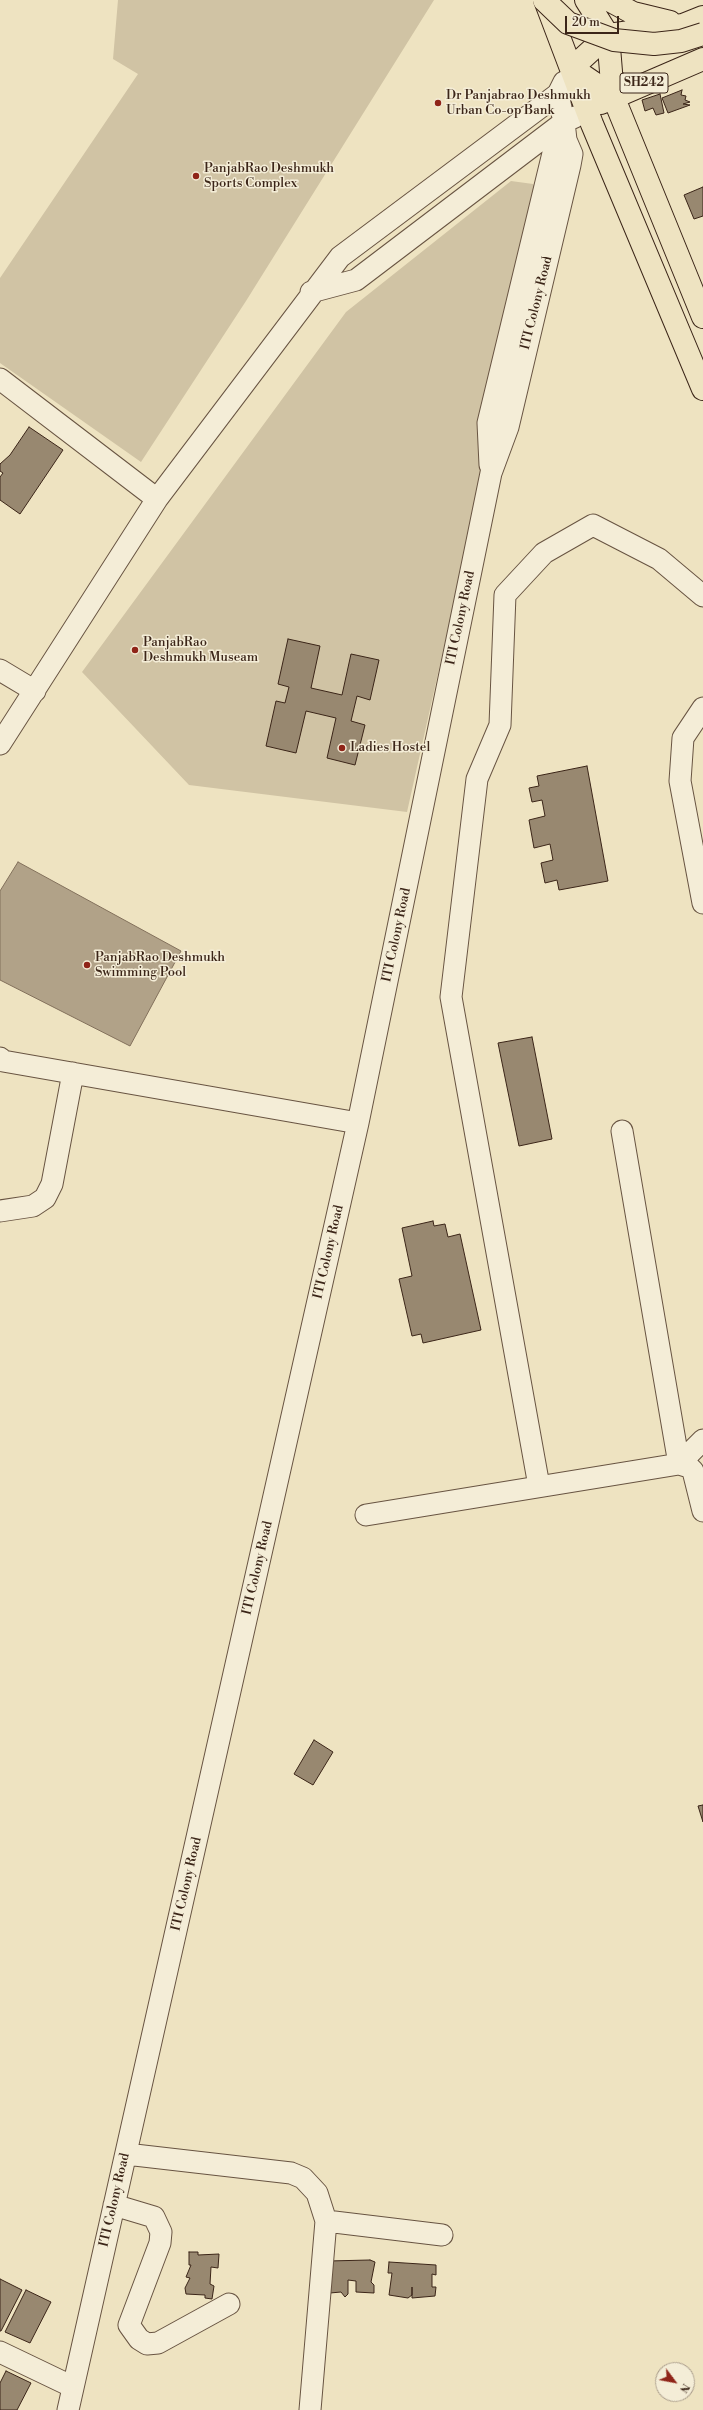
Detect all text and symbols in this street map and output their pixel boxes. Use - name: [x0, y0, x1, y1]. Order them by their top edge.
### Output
- scale bar: [567, 8, 621, 34]
- text: 20 m: [572, 15, 600, 30]
- road number: SH242: [620, 73, 668, 93]
- place label: Dr Panjabrao Deshmukh Urban Co-op Bank: [446, 88, 591, 119]
- marker: Dr Panjabrao Deshmukh Urban Co-op Bank: [433, 98, 443, 108]
- place label: PanjabRao Deshmukh Sports Complex: [204, 161, 334, 192]
- marker: PanjabRao Deshmukh Sports Complex: [191, 171, 201, 181]
- street label: ITI Colony Road: [518, 255, 556, 351]
- street label: ITI Colony Road: [443, 569, 479, 667]
- place label: PanjabRao Deshmukh Museam: [143, 635, 258, 666]
- marker: PanjabRao Deshmukh Museam: [130, 645, 140, 655]
- place label: Ladies Hostel: [350, 740, 430, 756]
- marker: Ladies Hostel: [337, 743, 347, 753]
- street label: ITI Colony Road: [379, 886, 415, 984]
- place label: PanjabRao Deshmukh Swimming Pool: [95, 950, 225, 981]
- marker: PanjabRao Deshmukh Swimming Pool: [82, 960, 92, 970]
- street label: ITI Colony Road: [311, 1204, 347, 1300]
- street label: ITI Colony Road: [240, 1520, 276, 1616]
- street label: ITI Colony Road: [169, 1836, 205, 1932]
- street label: ITI Colony Road: [97, 2152, 133, 2248]
- north arrow: [655, 2362, 695, 2402]
- text: N: [676, 2380, 693, 2395]

